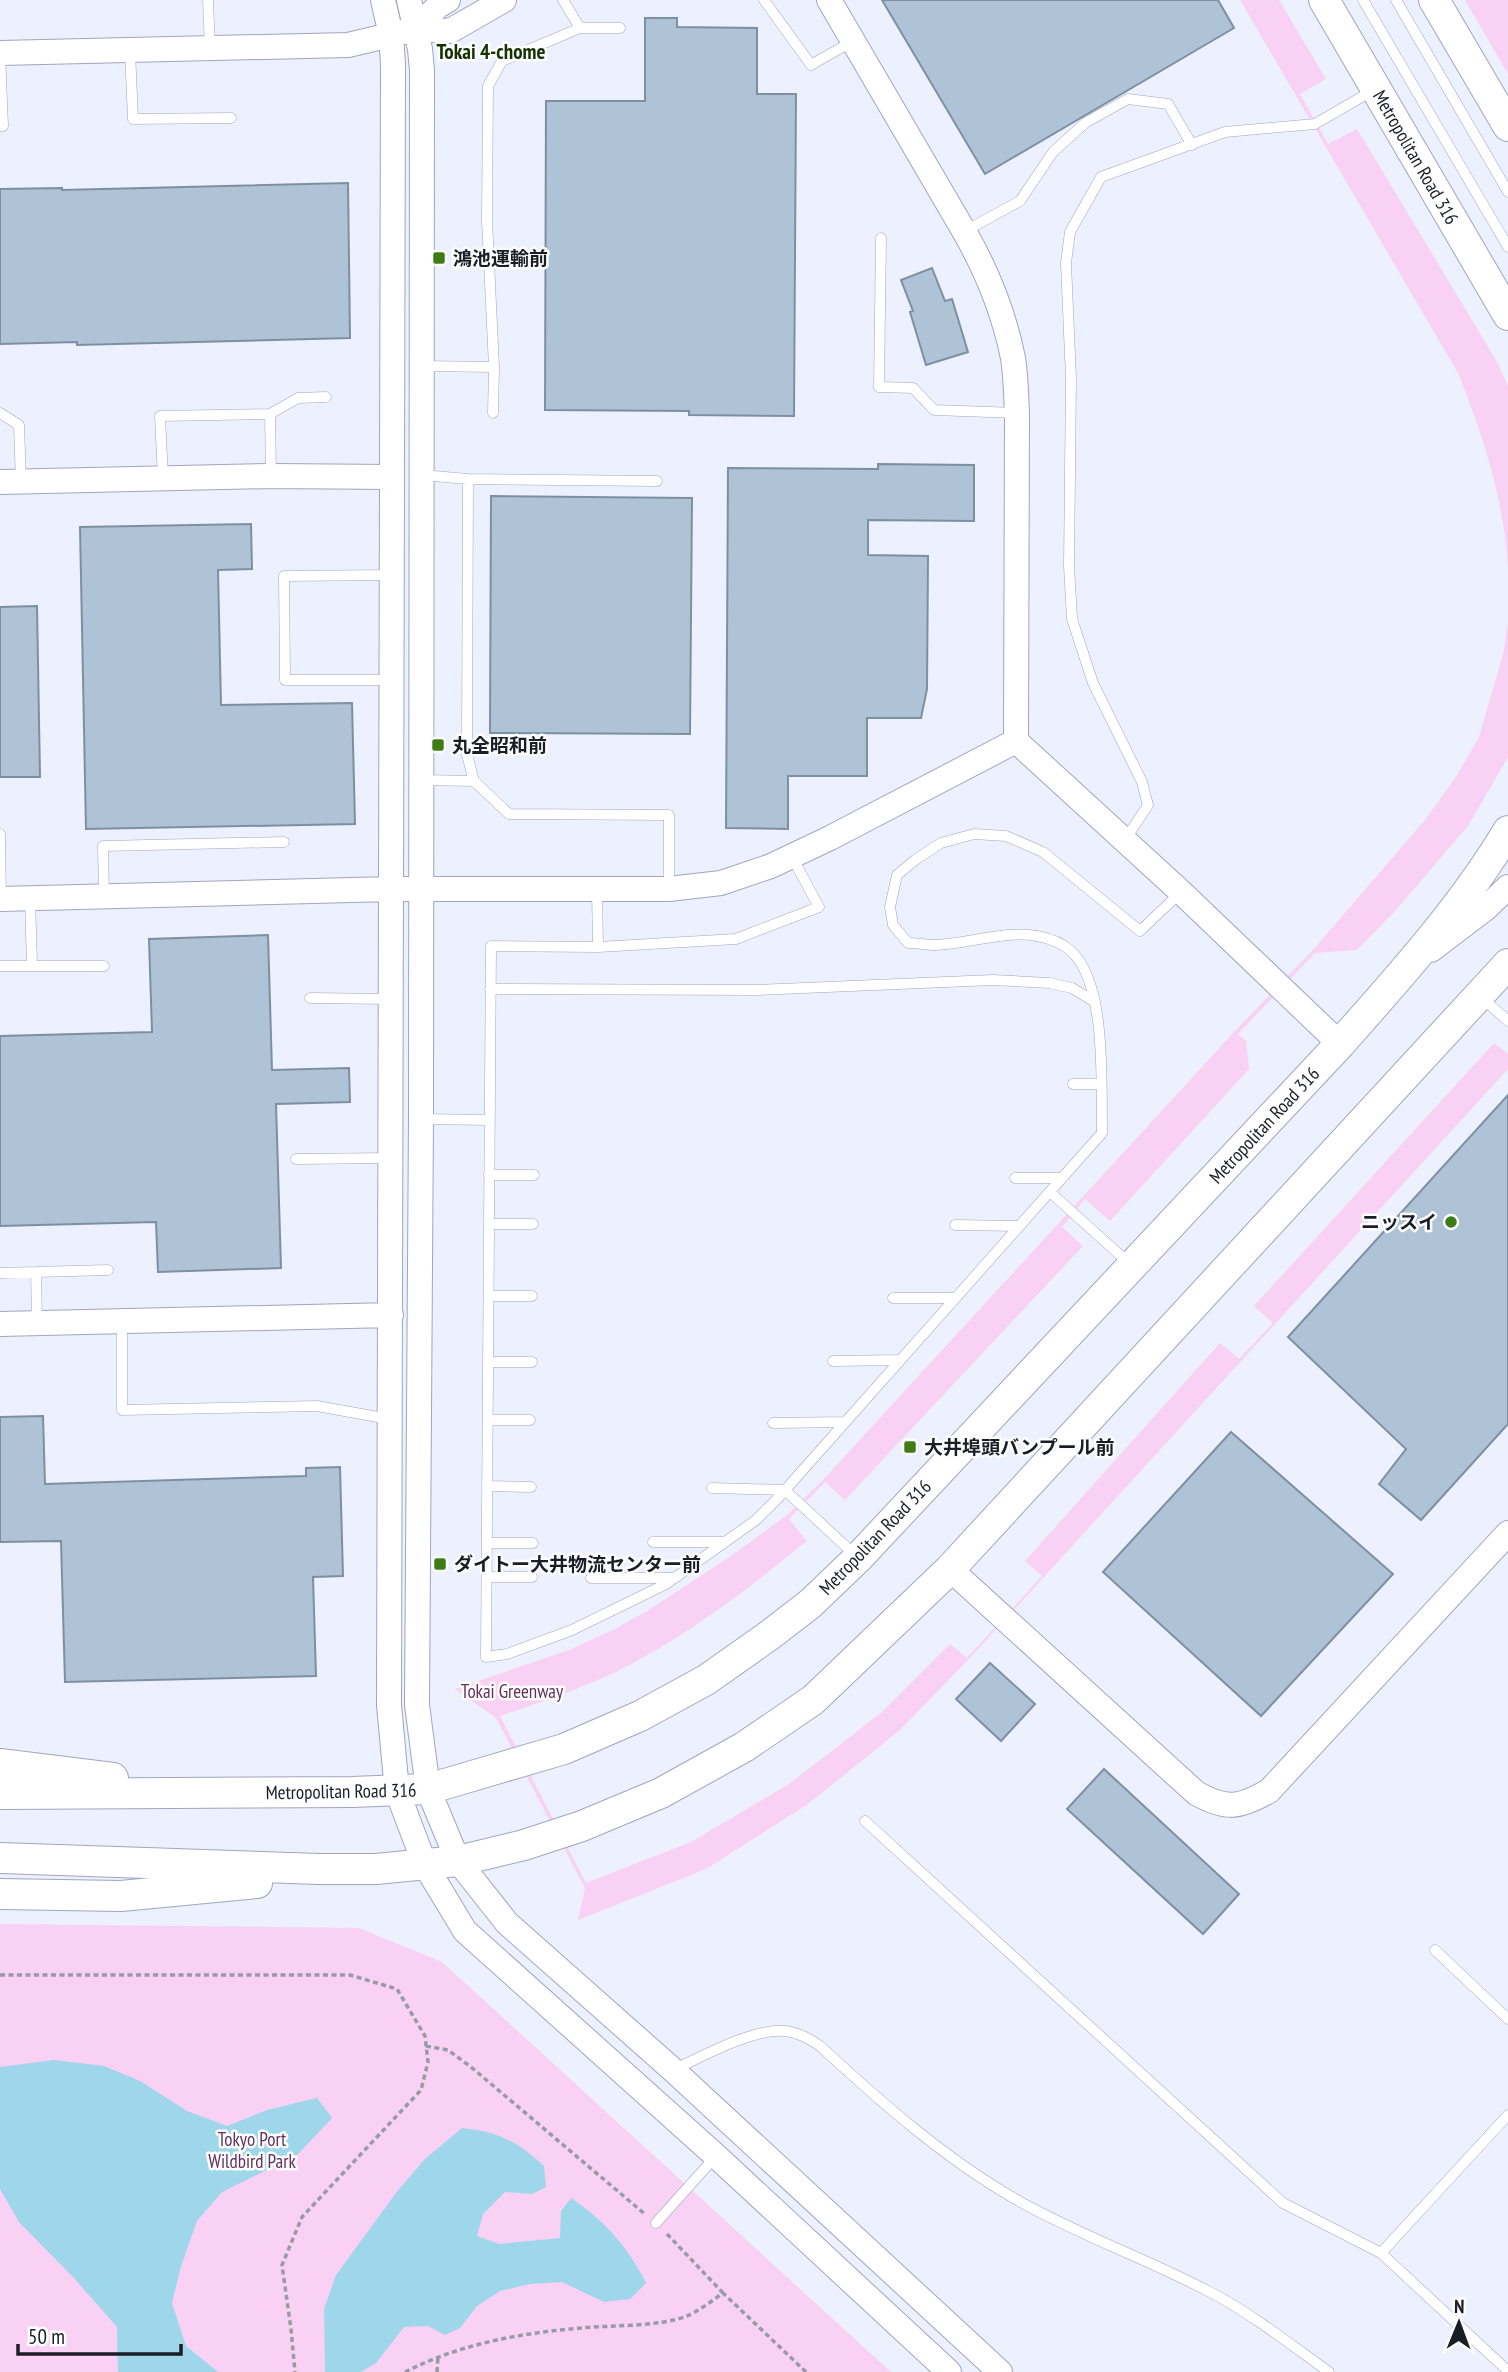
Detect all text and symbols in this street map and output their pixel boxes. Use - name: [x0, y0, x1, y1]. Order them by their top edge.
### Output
- district label: Tokai 4-chome: [437, 38, 545, 65]
- street label: Metropolitan Road 316: [1368, 86, 1464, 228]
- place label: 鴻池運輸前: [453, 246, 548, 270]
- marker: 鴻池運輸前: [431, 250, 447, 266]
- place label: 丸全昭和前: [452, 733, 547, 757]
- marker: 丸全昭和前: [430, 737, 446, 753]
- street label: Metropolitan Road 316: [1204, 1062, 1324, 1188]
- place label: ニッスイ: [1361, 1210, 1437, 1234]
- marker: ニッスイ: [1443, 1214, 1459, 1230]
- place label: 大井埠頭バンプール前: [924, 1435, 1114, 1459]
- marker: 大井埠頭バンプール前: [902, 1439, 918, 1455]
- street label: Metropolitan Road 316: [814, 1474, 936, 1600]
- place label: ダイトー大井物流センター前: [454, 1552, 701, 1576]
- marker: ダイトー大井物流センター前: [432, 1556, 448, 1572]
- park label: Tokai Greenway: [461, 1679, 564, 1703]
- street label: Metropolitan Road 316: [265, 1778, 417, 1804]
- park label: Tokyo Port Wildbird Park: [208, 2127, 296, 2173]
- north arrow: [1424, 2288, 1494, 2358]
- text: N: [1454, 2294, 1465, 2318]
- scale bar: [18, 2312, 180, 2356]
- text: 50 m: [28, 2323, 65, 2350]

